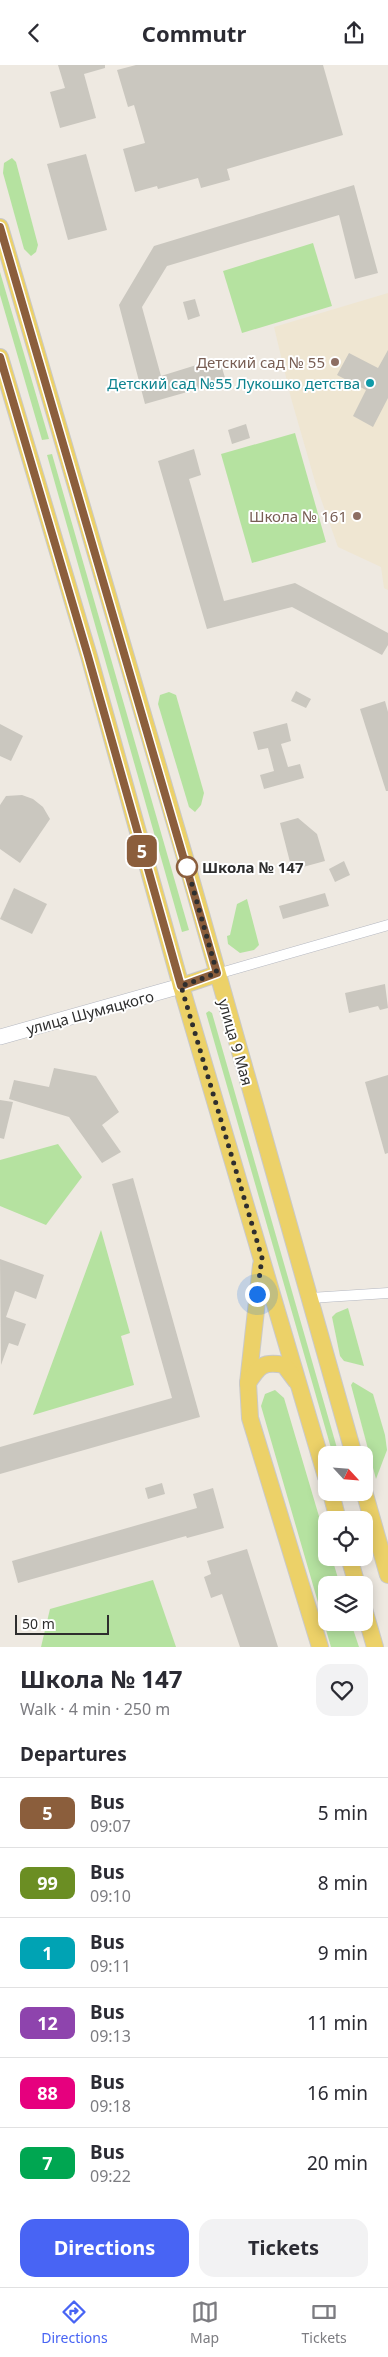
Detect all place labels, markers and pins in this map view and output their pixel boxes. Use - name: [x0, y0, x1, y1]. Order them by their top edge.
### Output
- place label: Детский сад № 55: [196, 352, 325, 372]
- marker: Детский сад № 55: [329, 356, 341, 368]
- place label: Детский сад №55 Лукошко детства: [107, 373, 360, 393]
- marker: Детский сад №55 Лукошко детства: [364, 377, 376, 389]
- place label: Школа № 161: [249, 506, 347, 526]
- marker: Школа № 161: [351, 510, 363, 522]
- marker: Школа № 147: [176, 856, 198, 878]
- place label: Школа № 147: [202, 857, 304, 877]

